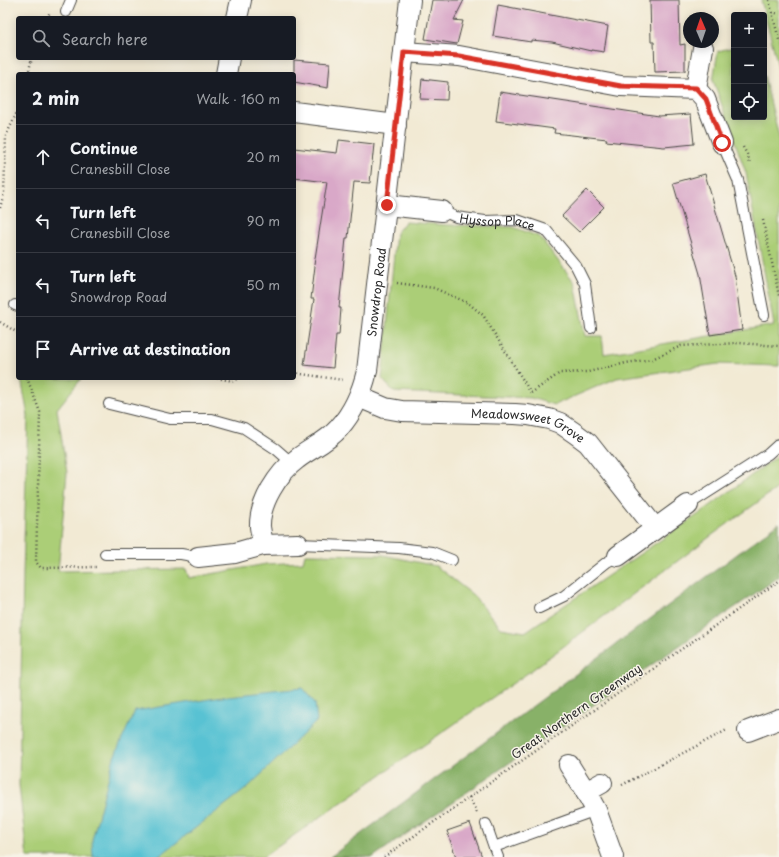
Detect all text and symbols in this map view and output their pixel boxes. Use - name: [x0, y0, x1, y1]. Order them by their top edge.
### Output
- north arrow: [683, 12, 719, 48]
- map controls: [731, 12, 767, 120]
- button: +: [731, 12, 767, 48]
- search box: [16, 16, 296, 60]
- icon: search: [30, 27, 52, 49]
- text: Search here: [62, 27, 148, 50]
- button: −: [731, 48, 767, 84]
- button: locate: [731, 84, 767, 120]
- text: 2 min: [32, 85, 79, 111]
- text: Walk · 160 m: [197, 89, 280, 108]
- route start: [713, 134, 731, 152]
- text: Continue: [70, 136, 138, 159]
- icon: ahead: [32, 146, 54, 168]
- text: 20 m: [246, 147, 280, 166]
- text: Cranesbill Close: [70, 159, 170, 178]
- route end: [378, 196, 396, 214]
- text: Turn left: [70, 200, 136, 223]
- street label: Hyssop Place: [458, 209, 537, 235]
- icon: left: [32, 210, 54, 232]
- text: 90 m: [247, 211, 280, 230]
- text: Cranesbill Close: [70, 223, 170, 242]
- street label: Snowdrop Road: [362, 247, 390, 338]
- text: Turn left: [70, 264, 136, 287]
- icon: left: [32, 274, 54, 296]
- text: 50 m: [246, 275, 280, 294]
- text: Snowdrop Road: [70, 287, 167, 306]
- text: Arrive at destination: [70, 337, 231, 360]
- icon: arrive: [32, 338, 54, 360]
- street label: Meadowsweet Grove: [471, 404, 589, 447]
- street label: Great Northern Greenway: [507, 659, 645, 763]

